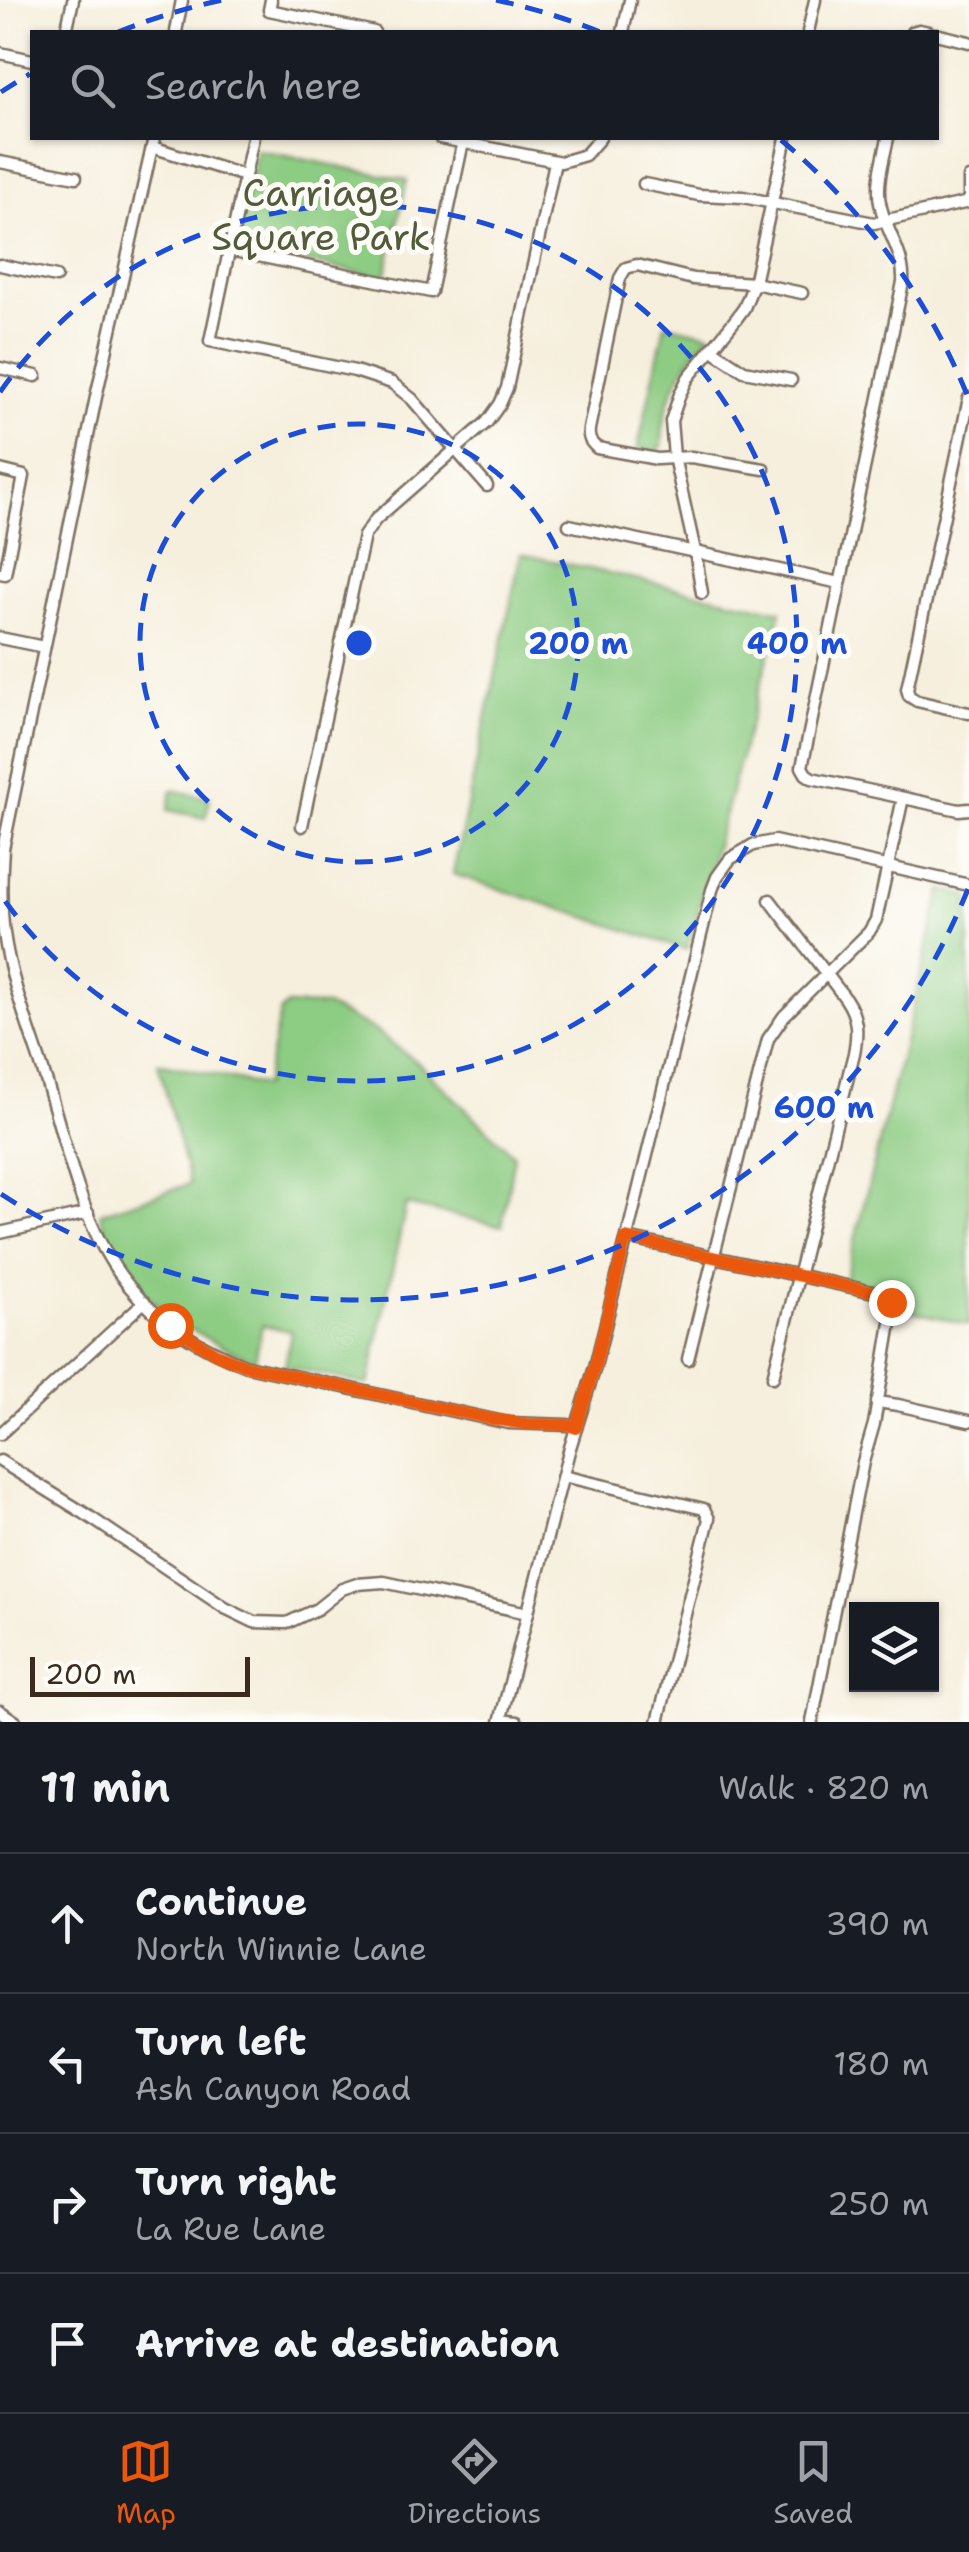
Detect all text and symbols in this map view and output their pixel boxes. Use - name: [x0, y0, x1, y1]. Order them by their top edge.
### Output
- search box: [30, 30, 939, 140]
- icon: search: [65, 58, 120, 113]
- text: Search here: [145, 60, 362, 111]
- park label: Carriage Square Park: [211, 167, 431, 262]
- text: 200 m: [528, 623, 628, 664]
- text: 400 m: [747, 623, 847, 664]
- centre of rings: [341, 625, 377, 661]
- text: 600 m: [774, 1087, 874, 1128]
- route end: [869, 1280, 915, 1326]
- route start: [148, 1303, 194, 1349]
- map controls: [849, 1602, 939, 1692]
- button: layers: [849, 1602, 939, 1692]
- scale bar: [30, 1652, 250, 1696]
- text: 200 m: [45, 1655, 136, 1693]
- text: 11 min: [40, 1759, 170, 1815]
- text: Walk · 820 m: [718, 1766, 929, 1809]
- text: Continue: [135, 1876, 307, 1927]
- icon: ahead: [40, 1896, 95, 1951]
- text: 390 m: [826, 1902, 929, 1945]
- text: North Winnie Lane: [135, 1927, 427, 1970]
- text: Turn left: [135, 2016, 307, 2067]
- icon: left: [40, 2036, 95, 2091]
- text: 180 m: [833, 2042, 929, 2085]
- text: Ash Canyon Road: [135, 2067, 411, 2110]
- text: Turn right: [135, 2156, 337, 2207]
- icon: right: [40, 2176, 95, 2231]
- text: 250 m: [827, 2182, 929, 2225]
- text: La Rue Lane: [135, 2207, 326, 2250]
- icon: arrive: [40, 2316, 95, 2371]
- text: Arrive at destination: [135, 2318, 559, 2369]
- tab: Map: [116, 2434, 176, 2532]
- tab: Directions: [408, 2434, 541, 2532]
- tab: Saved: [773, 2434, 853, 2532]

